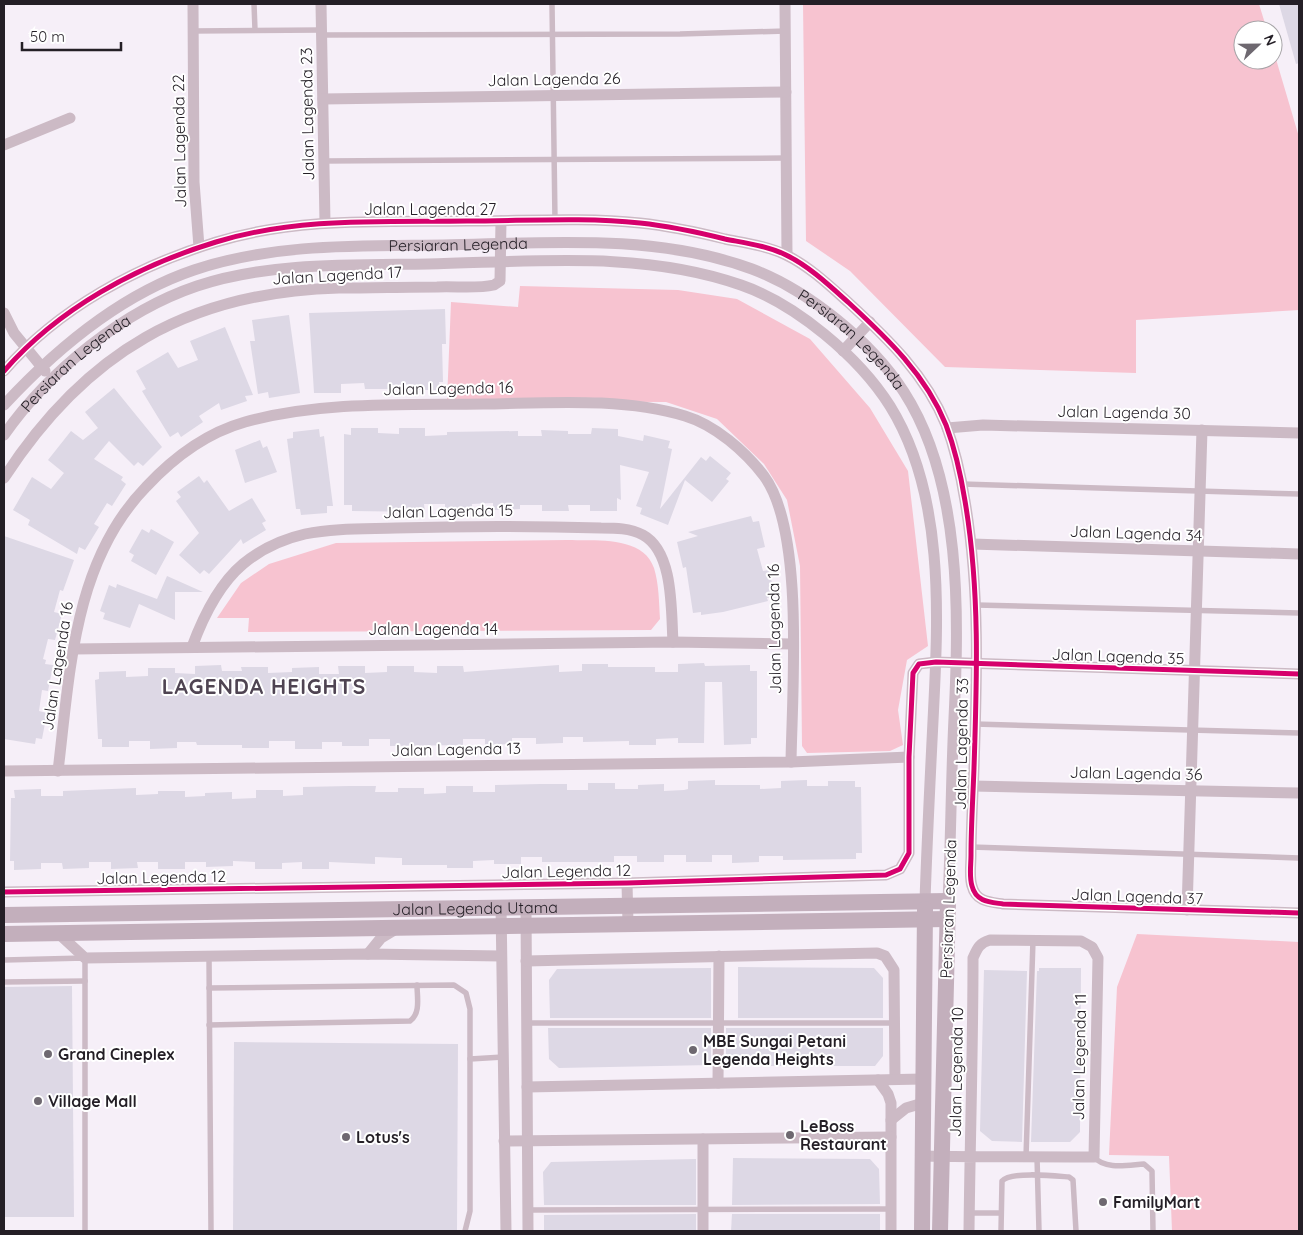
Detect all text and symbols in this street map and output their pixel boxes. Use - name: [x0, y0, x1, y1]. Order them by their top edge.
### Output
- scale bar: [22, 20, 121, 52]
- north arrow: [1233, 20, 1283, 70]
- text: 50 m: [30, 27, 65, 46]
- text: N: [1260, 32, 1280, 48]
- street label: Jalan Lagenda 23: [296, 47, 318, 181]
- street label: Jalan Lagenda 26: [487, 68, 621, 90]
- street label: Jalan Lagenda 22: [168, 74, 190, 208]
- street label: Jalan Lagenda 27: [364, 199, 496, 219]
- street label: Persiaran Legenda: [388, 233, 528, 255]
- street label: Jalan Lagenda 17: [272, 262, 402, 288]
- street label: Persiaran Legenda: [794, 285, 909, 393]
- street label: Persiaran Legenda: [16, 310, 134, 416]
- street label: Jalan Lagenda 16: [383, 377, 514, 399]
- street label: Jalan Lagenda 30: [1057, 401, 1191, 423]
- street label: Jalan Lagenda 15: [383, 500, 513, 522]
- street label: Jalan Lagenda 34: [1069, 521, 1203, 545]
- street label: Jalan Lagenda 16: [763, 563, 785, 694]
- street label: Jalan Lagenda 16: [37, 600, 77, 732]
- street label: Jalan Lagenda 14: [368, 619, 498, 639]
- street label: Jalan Lagenda 35: [1051, 644, 1185, 668]
- district label: LAGENDA HEIGHTS: [162, 673, 366, 699]
- street label: Jalan Lagenda 33: [950, 678, 972, 810]
- street label: Jalan Lagenda 13: [391, 738, 521, 760]
- street label: Jalan Lagenda 36: [1069, 762, 1203, 784]
- street label: Persiaran Legenda: [936, 839, 960, 979]
- street label: Jalan Legenda 12: [501, 860, 631, 882]
- street label: Jalan Legenda 12: [96, 866, 226, 888]
- street label: Jalan Lagenda 37: [1071, 884, 1203, 908]
- street label: Jalan Legenda Utama: [392, 897, 558, 919]
- street label: Jalan Legenda 11: [1068, 993, 1090, 1121]
- street label: Jalan Legenda 10: [945, 1007, 967, 1137]
- place label: MBE Sungai Petani Legenda Heights: [703, 1031, 846, 1069]
- place label: Grand Cineplex: [58, 1044, 174, 1064]
- marker: MBE Sungai Petani Legenda Heights: [687, 1044, 699, 1056]
- marker: Grand Cineplex: [42, 1048, 54, 1060]
- place label: Village Mall: [48, 1091, 137, 1111]
- marker: Village Mall: [32, 1095, 44, 1107]
- place label: LeBoss Restaurant: [800, 1116, 887, 1154]
- place label: Lotus's: [356, 1127, 410, 1147]
- marker: LeBoss Restaurant: [784, 1129, 796, 1141]
- marker: Lotus's: [340, 1131, 352, 1143]
- place label: FamilyMart: [1113, 1192, 1200, 1212]
- marker: FamilyMart: [1097, 1196, 1109, 1208]

